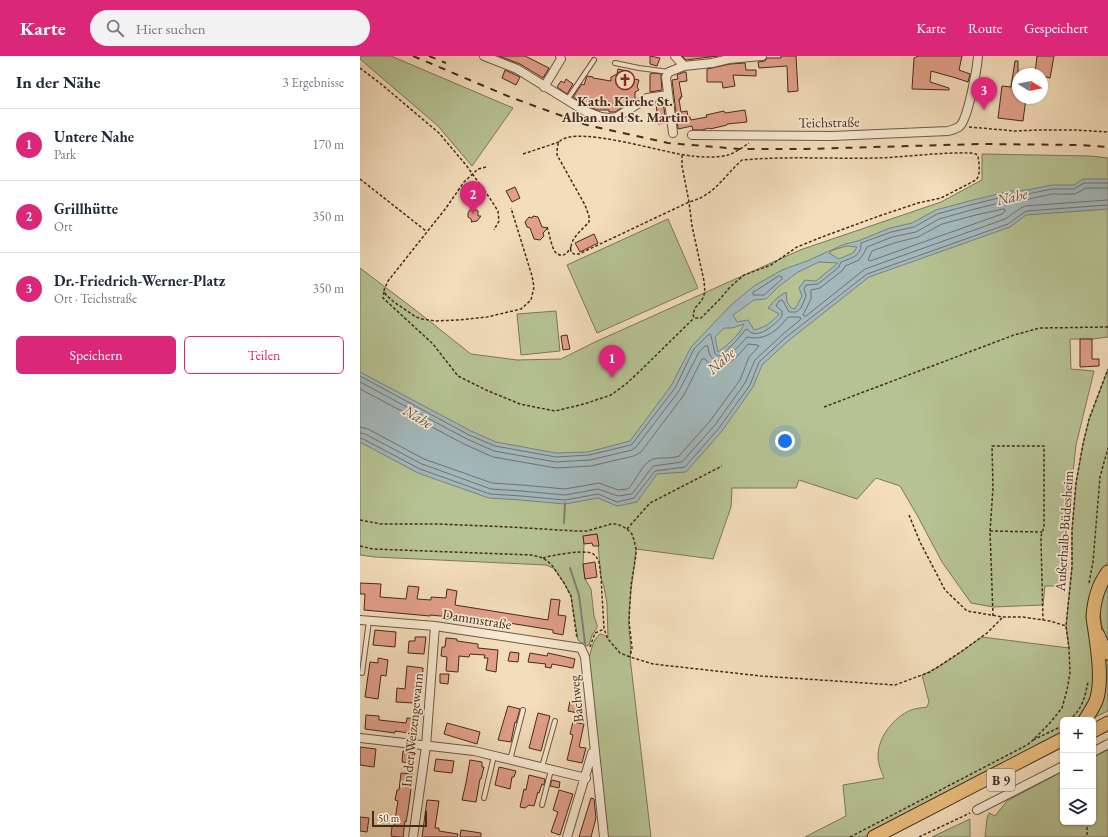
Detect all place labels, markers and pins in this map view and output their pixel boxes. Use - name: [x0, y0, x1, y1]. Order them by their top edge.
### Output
- church icon: Kath. Kirche St. Alban und St. Martin: [614, 69, 636, 91]
- pin: 3: [971, 77, 997, 110]
- place label: Kath. Kirche St. Alban und St. Martin: [561, 92, 688, 126]
- pin: 2: [460, 181, 486, 214]
- pin: 1: [599, 345, 625, 378]

